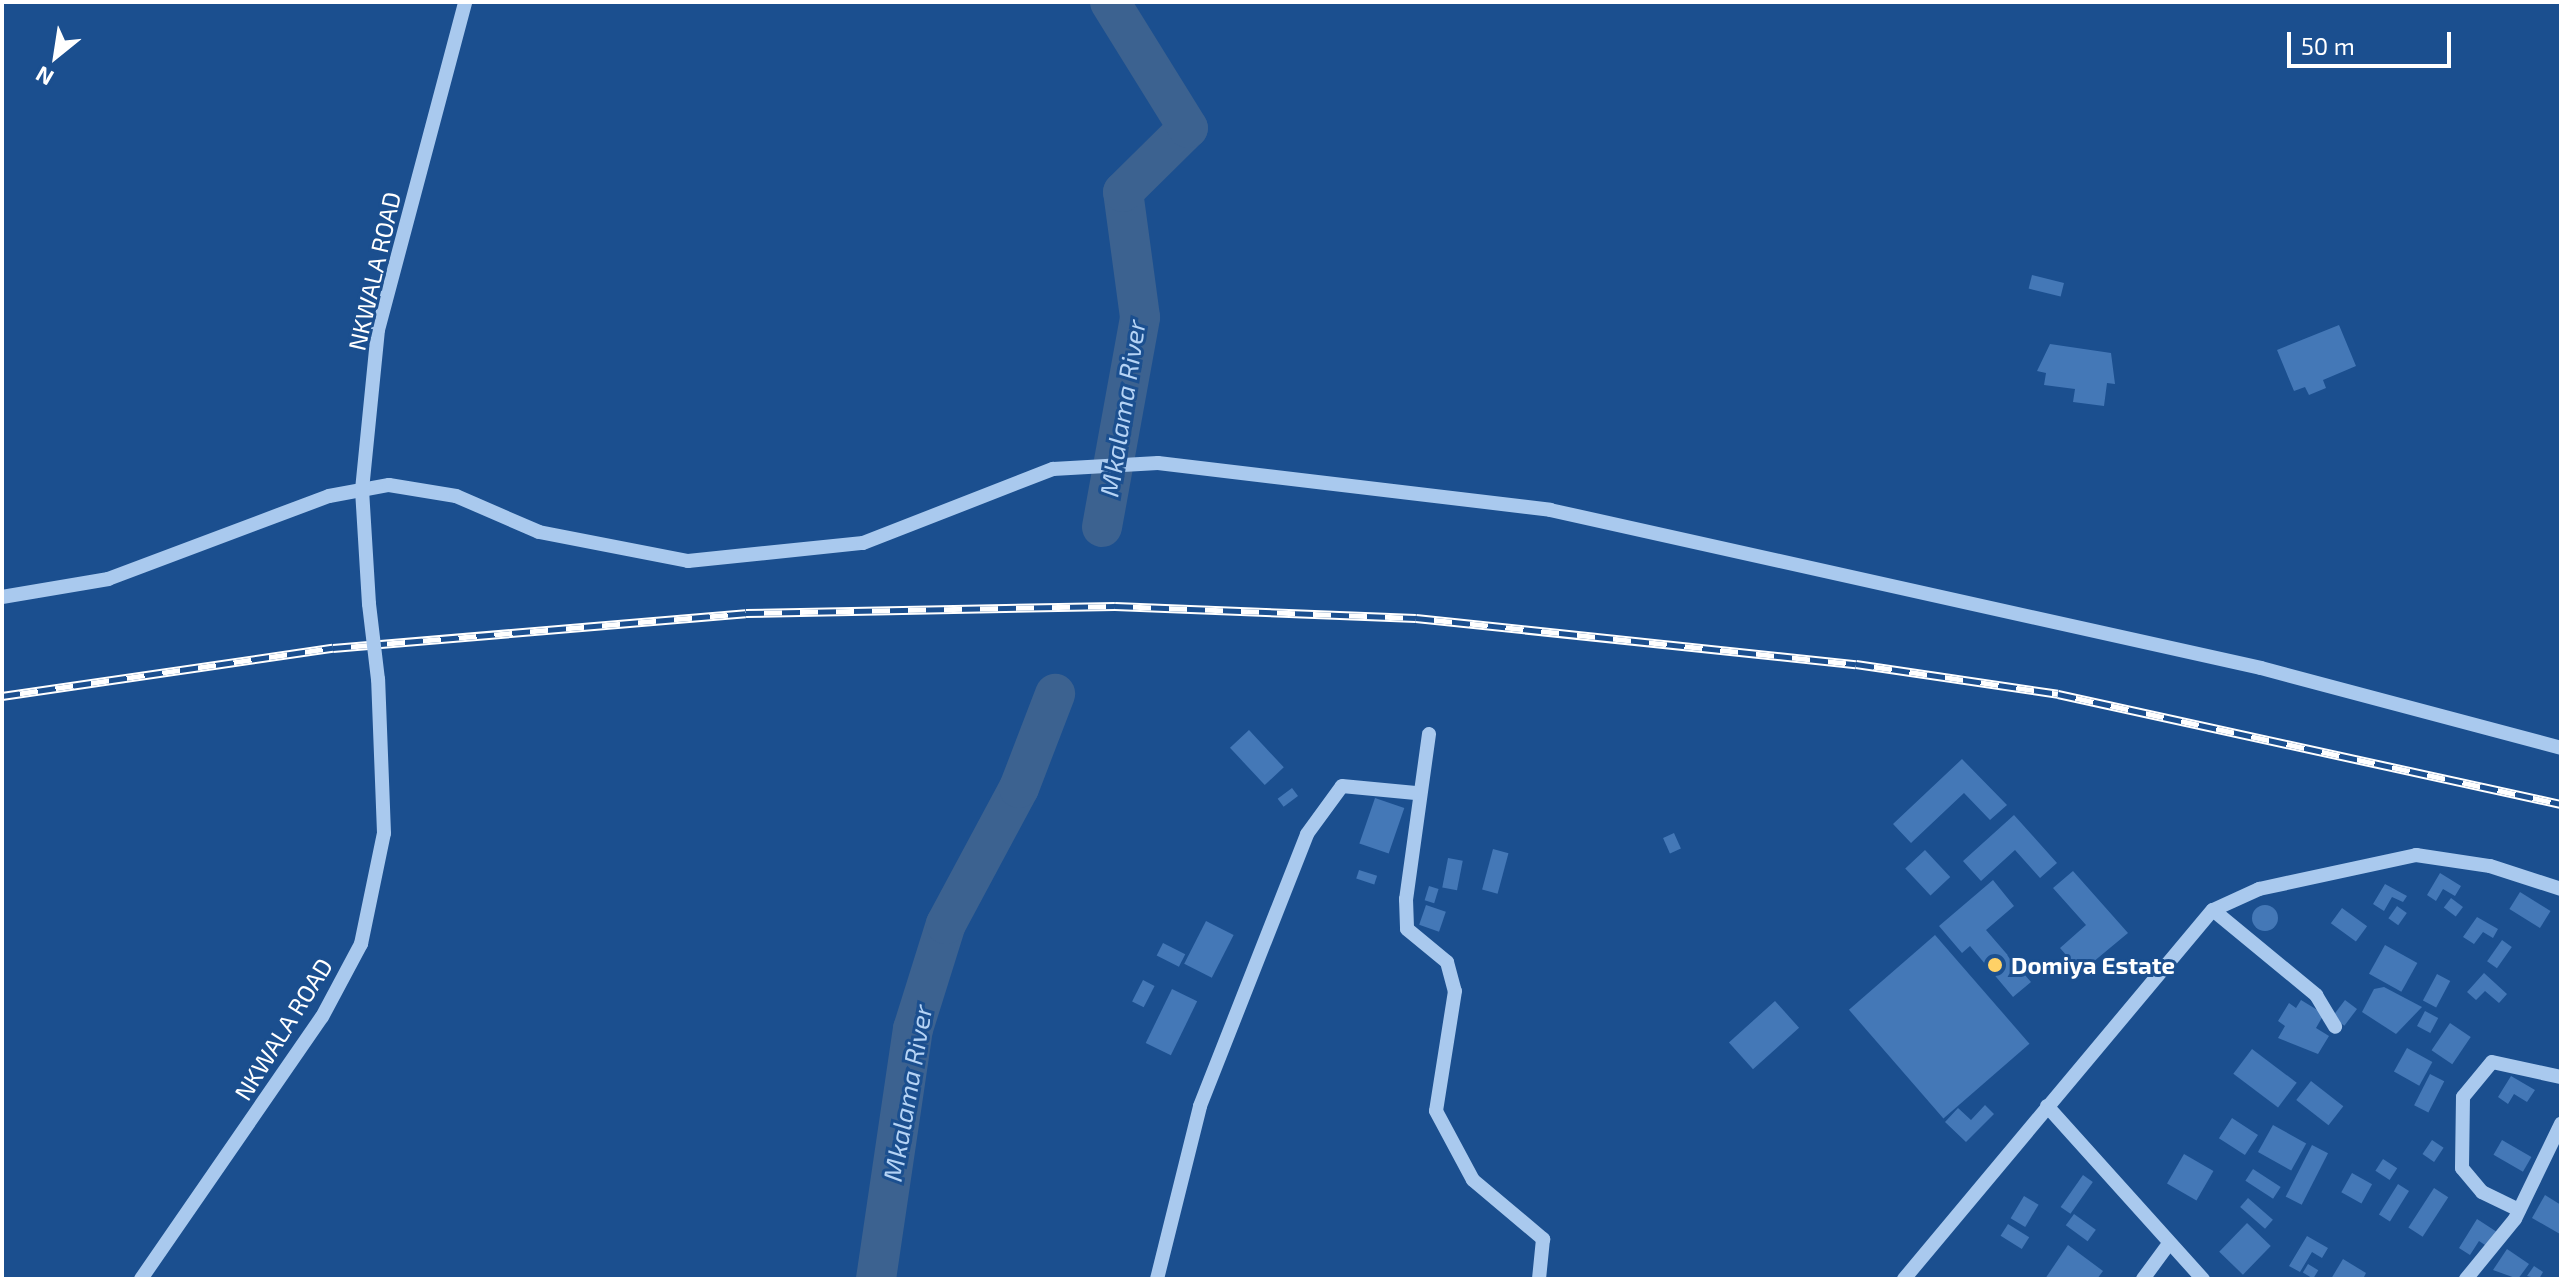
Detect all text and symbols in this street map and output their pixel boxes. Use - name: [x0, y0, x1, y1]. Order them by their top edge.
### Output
- north arrow: [16, 16, 96, 96]
- scale bar: [2291, 16, 2455, 66]
- text: 50 m: [2301, 31, 2355, 60]
- text: N: [31, 62, 57, 92]
- street label: NKWALA ROAD: [342, 189, 406, 353]
- water label: Mkalama River: [1093, 317, 1151, 499]
- place label: Domiya Estate: [2011, 951, 2175, 979]
- street label: NKWALA ROAD: [228, 952, 338, 1106]
- marker: Domiya Estate: [1986, 956, 2004, 974]
- water label: Mkalama River: [876, 1002, 938, 1184]

